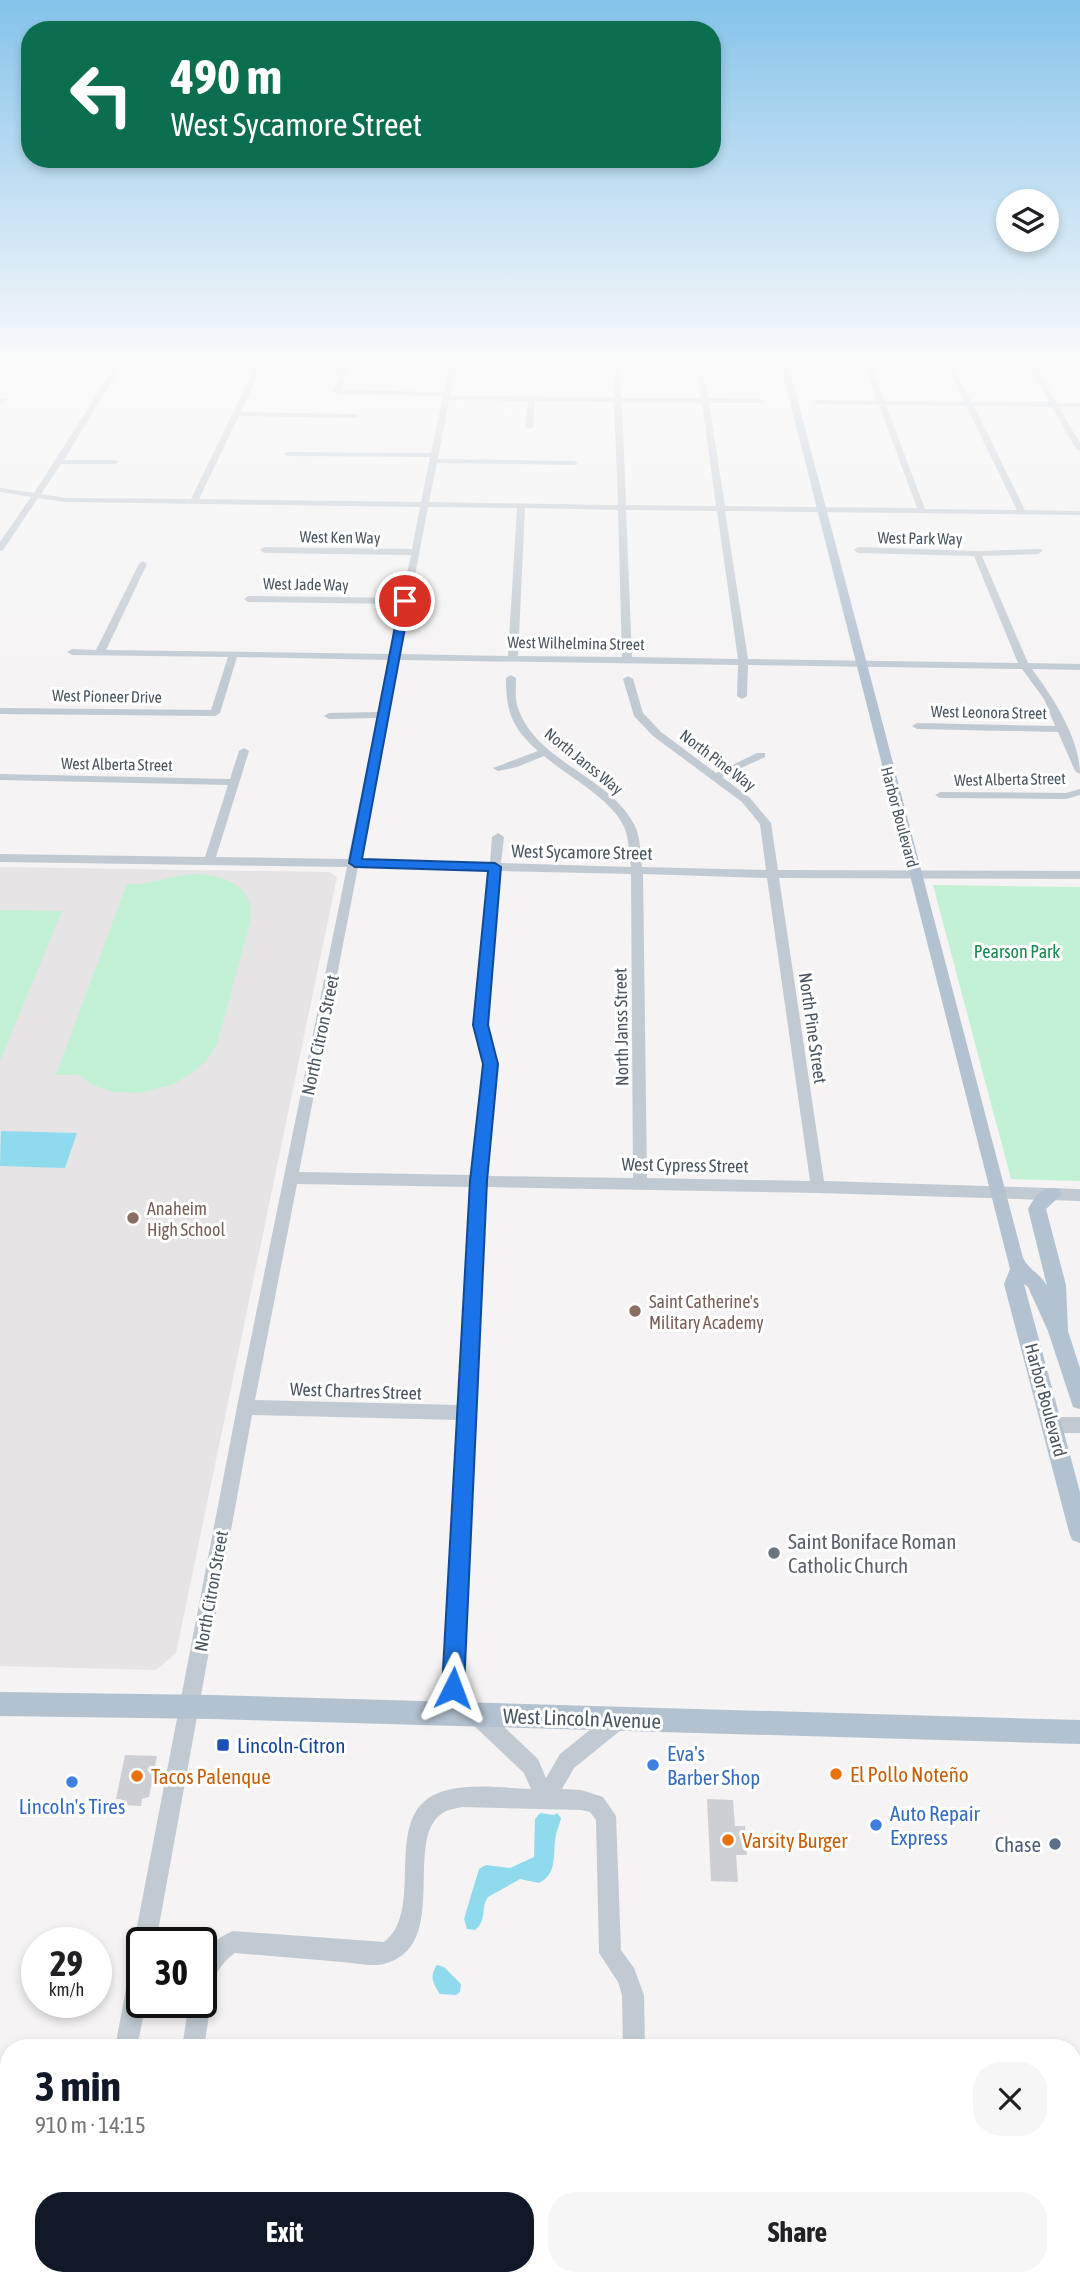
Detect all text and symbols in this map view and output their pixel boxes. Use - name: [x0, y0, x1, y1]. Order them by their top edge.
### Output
- text: 490 m: [171, 48, 282, 104]
- icon: left: [56, 49, 147, 140]
- text: West Sycamore Street: [171, 106, 422, 143]
- map controls: [996, 189, 1059, 252]
- button: layers: [996, 189, 1059, 252]
- street label: West Ken Way: [299, 527, 381, 548]
- street label: West Park Way: [877, 528, 963, 549]
- pin: [375, 571, 435, 631]
- street label: West Jade Way: [263, 574, 349, 595]
- icon: arrive: [386, 582, 424, 620]
- street label: West Wilhelmina Street: [507, 633, 645, 653]
- street label: West Pioneer Drive: [52, 686, 162, 706]
- street label: West Leonora Street: [931, 702, 1048, 722]
- street label: North Janss Way: [541, 724, 627, 799]
- street label: North Pine Way: [676, 726, 760, 795]
- street label: West Alberta Street: [61, 754, 173, 774]
- street label: Harbor Boulevard: [878, 765, 922, 869]
- street label: West Alberta Street: [954, 769, 1066, 789]
- street label: West Sycamore Street: [511, 840, 653, 864]
- park label: Pearson Park: [974, 941, 1060, 962]
- street label: North Janss Street: [609, 968, 633, 1086]
- street label: North Pine Street: [795, 971, 831, 1085]
- street label: North Citron Street: [297, 973, 343, 1097]
- street label: West Cypress Street: [621, 1153, 749, 1177]
- place label: Anaheim High School: [147, 1198, 225, 1240]
- marker: Anaheim High School: [125, 1210, 141, 1226]
- place label: Saint Catherine's Military Academy: [649, 1291, 764, 1333]
- marker: Saint Catherine's Military Academy: [627, 1303, 643, 1319]
- street label: Harbor Boulevard: [1021, 1341, 1071, 1459]
- street label: West Chartres Street: [290, 1378, 422, 1404]
- street label: North Citron Street: [190, 1529, 232, 1653]
- place label: Saint Boniface Roman Catholic Church: [788, 1529, 957, 1577]
- marker: Saint Boniface Roman Catholic Church: [766, 1545, 782, 1561]
- position arrow: [416, 1651, 490, 1725]
- street label: West Lincoln Avenue: [503, 1703, 661, 1733]
- place label: Lincoln-Citron: [237, 1733, 345, 1757]
- marker: Lincoln-Citron: [215, 1737, 231, 1753]
- place label: Eva's Barber Shop: [667, 1741, 760, 1789]
- marker: Eva's Barber Shop: [645, 1757, 661, 1773]
- place label: El Pollo Noteño: [850, 1762, 969, 1786]
- place label: Tacos Palenque: [151, 1764, 271, 1788]
- marker: El Pollo Noteño: [828, 1766, 844, 1782]
- marker: Tacos Palenque: [129, 1768, 145, 1784]
- marker: Lincoln's Tires: [64, 1774, 80, 1790]
- place label: Lincoln's Tires: [19, 1794, 125, 1818]
- place label: Auto Repair Express: [890, 1801, 981, 1849]
- marker: Auto Repair Express: [868, 1817, 884, 1833]
- place label: Varsity Burger: [742, 1828, 848, 1852]
- marker: Varsity Burger: [720, 1832, 736, 1848]
- place label: Chase: [995, 1832, 1041, 1856]
- marker: Chase: [1047, 1836, 1063, 1852]
- speed limit sign: 30: [126, 1927, 217, 2018]
- text: 29: [50, 1943, 83, 1983]
- text: km/h: [49, 1979, 84, 2000]
- text: 3 min: [35, 2062, 121, 2110]
- button: close: [973, 2062, 1047, 2136]
- text: 910 m · 14:15: [35, 2112, 146, 2138]
- button: Exit: [35, 2192, 534, 2272]
- button: Share: [548, 2192, 1047, 2272]

